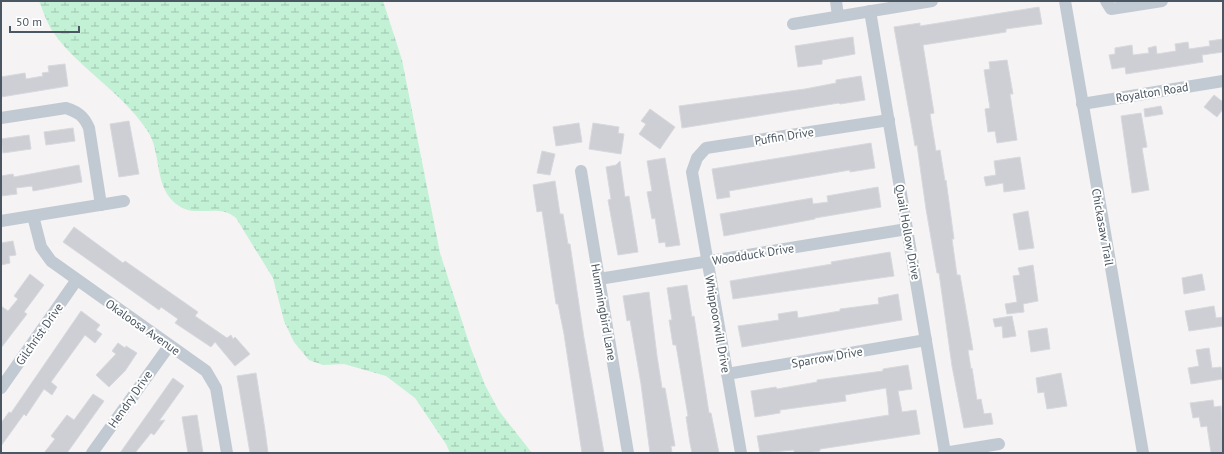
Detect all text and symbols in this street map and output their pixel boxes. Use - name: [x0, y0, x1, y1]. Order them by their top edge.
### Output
- scale bar: [10, 8, 79, 34]
- text: 50 m: [16, 14, 42, 29]
- street label: Royalton Road: [1115, 79, 1189, 105]
- street label: Puffin Drive: [753, 124, 815, 148]
- street label: Quail Hollow Drive: [892, 183, 924, 281]
- street label: Chickasaw Trail: [1089, 187, 1117, 267]
- street label: Woodduck Drive: [711, 240, 795, 268]
- street label: Hummingbird Lane: [588, 262, 620, 362]
- street label: Whippoorwill Drive: [702, 274, 734, 374]
- street label: Okaloosa Avenue: [103, 296, 183, 358]
- street label: Gilchrist Drive: [12, 300, 66, 368]
- street label: Sparrow Drive: [790, 343, 864, 371]
- street label: Hendry Drive: [105, 367, 155, 431]

